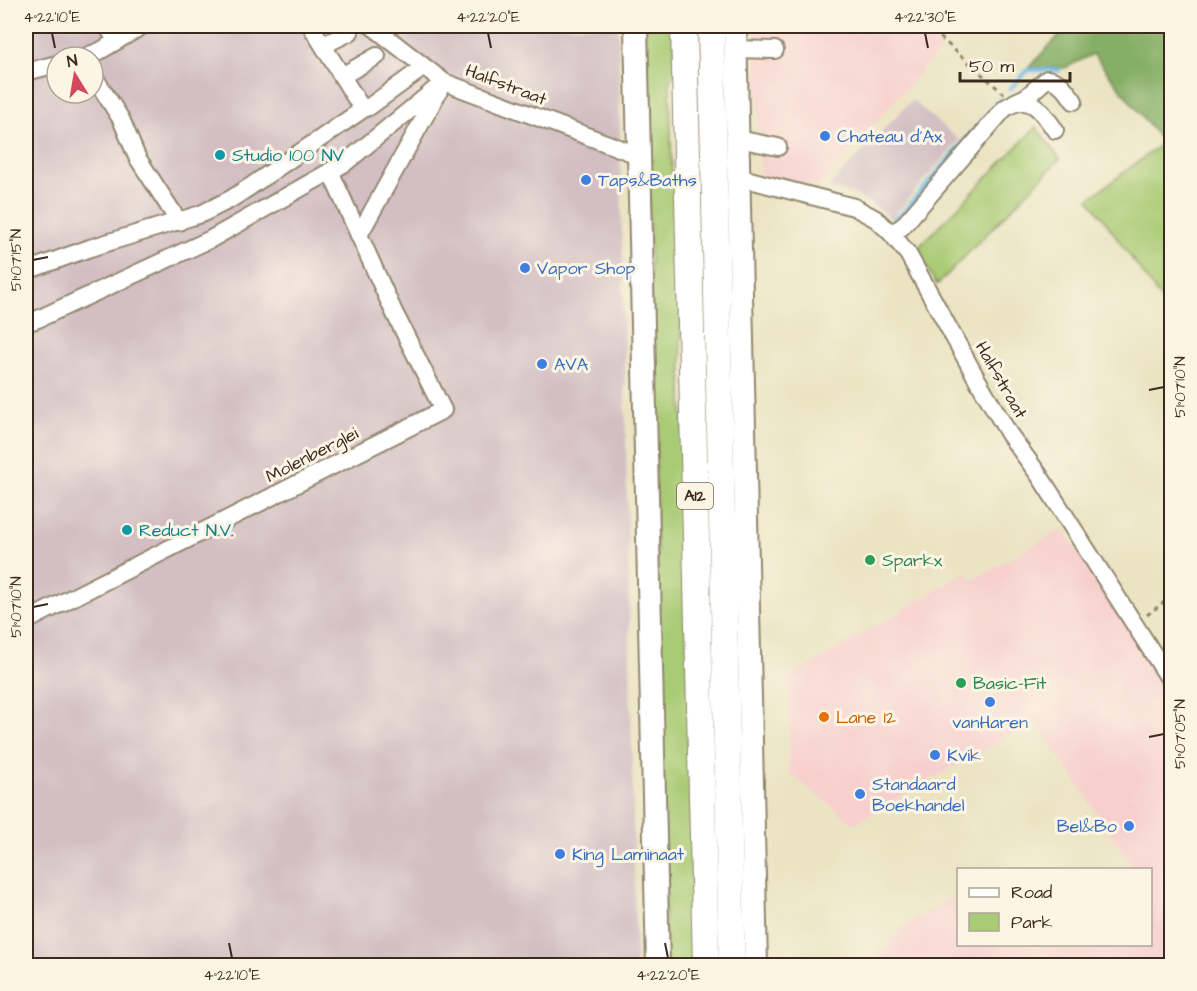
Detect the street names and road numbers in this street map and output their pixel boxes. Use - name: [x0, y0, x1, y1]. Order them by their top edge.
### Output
- street label: Halfstraat: [462, 58, 551, 112]
- street label: Halfstraat: [969, 337, 1034, 424]
- street label: Molenberglei: [261, 421, 363, 490]
- road number: A12: [677, 483, 713, 509]

